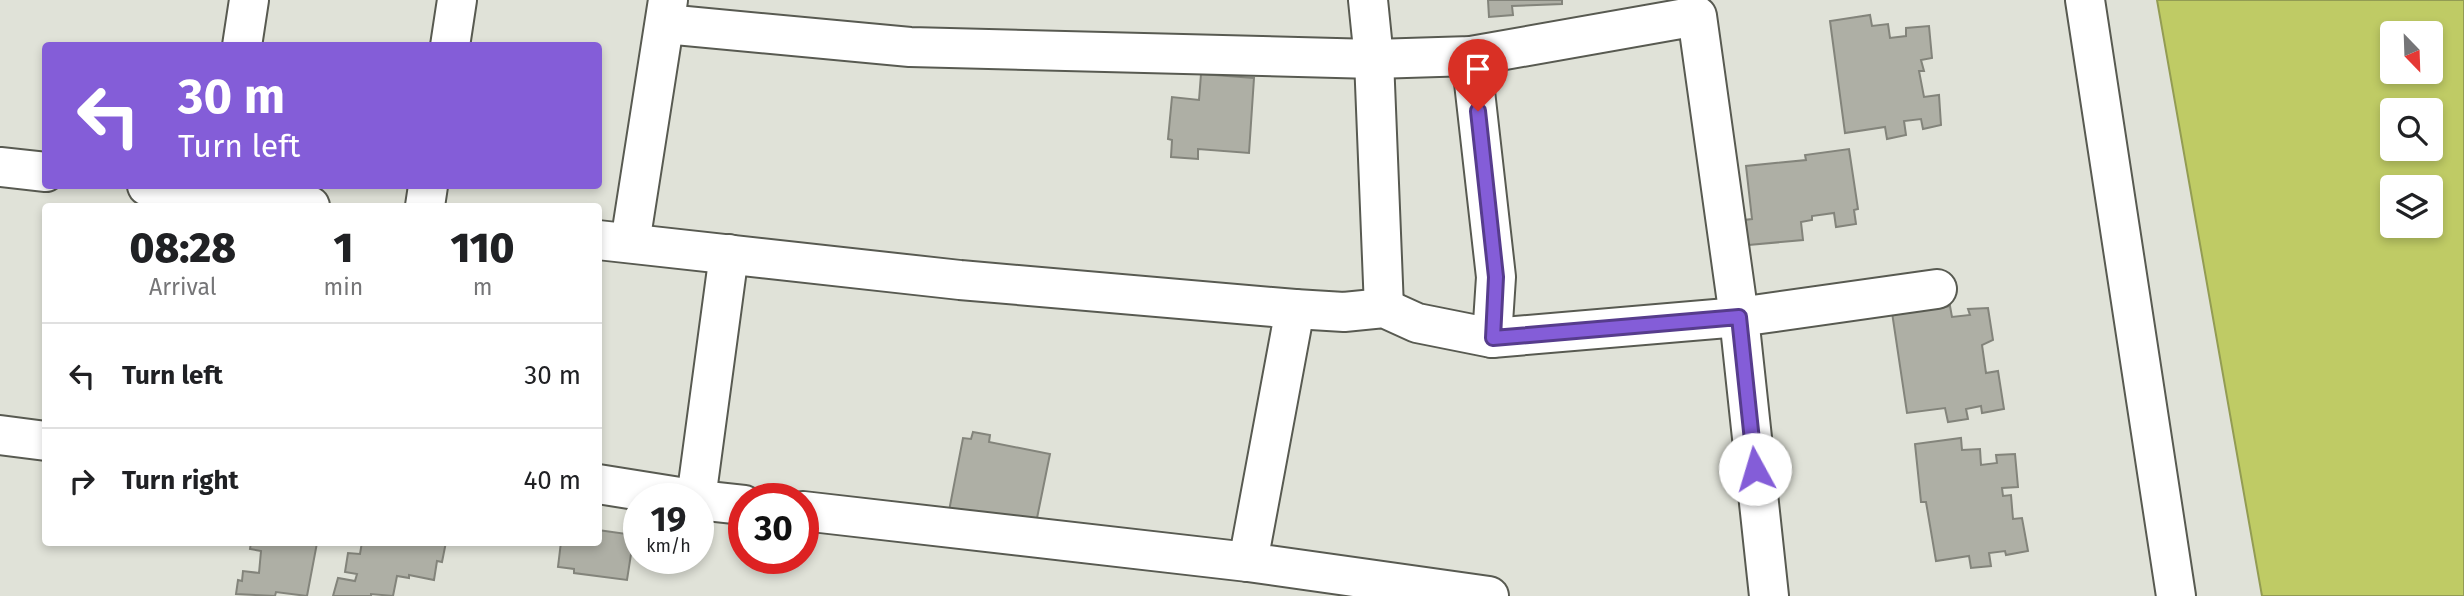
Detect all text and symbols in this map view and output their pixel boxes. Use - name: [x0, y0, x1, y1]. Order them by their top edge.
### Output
- north arrow: [2380, 21, 2443, 84]
- map controls: [2380, 21, 2443, 238]
- pin: [1448, 39, 1508, 111]
- icon: arrive: [1459, 50, 1497, 88]
- text: 30 m: [178, 67, 285, 126]
- icon: left: [63, 70, 154, 161]
- button: search: [2380, 98, 2443, 161]
- text: Turn left: [178, 127, 300, 165]
- button: layers: [2380, 175, 2443, 238]
- text: 08:28: [129, 223, 236, 273]
- text: 1: [333, 223, 353, 273]
- text: 110: [451, 223, 515, 273]
- text: Arrival: [149, 273, 216, 301]
- text: min: [323, 273, 363, 301]
- text: m: [473, 273, 492, 301]
- icon: left: [63, 357, 101, 395]
- text: Turn left: [122, 360, 223, 391]
- text: 30 m: [524, 360, 581, 391]
- position arrow: [1718, 432, 1792, 506]
- icon: right: [63, 462, 101, 500]
- text: Turn right: [122, 465, 239, 496]
- text: 40 m: [523, 465, 581, 496]
- speed limit sign: 30: [728, 483, 819, 574]
- text: 19: [651, 498, 686, 540]
- text: km/h: [646, 535, 691, 557]

